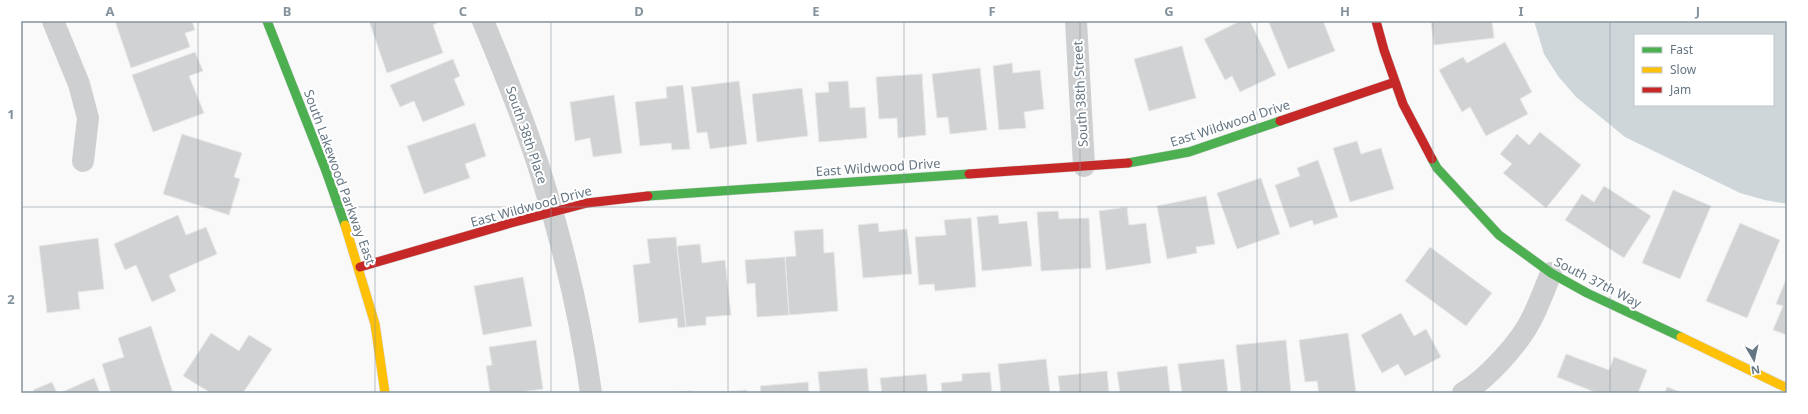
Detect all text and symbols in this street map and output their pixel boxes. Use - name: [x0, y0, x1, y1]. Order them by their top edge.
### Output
- text: A: [106, 2, 115, 20]
- text: B: [283, 2, 291, 20]
- text: C: [459, 2, 467, 20]
- text: D: [634, 2, 644, 20]
- text: E: [812, 2, 820, 20]
- text: F: [988, 2, 996, 20]
- text: G: [1164, 2, 1174, 20]
- text: H: [1340, 2, 1350, 20]
- text: I: [1518, 2, 1524, 20]
- text: J: [1695, 2, 1700, 20]
- legend: [1634, 34, 1774, 106]
- street label: South 38th Street: [1068, 40, 1092, 148]
- text: Fast: [1670, 41, 1694, 58]
- text: Slow: [1670, 61, 1697, 78]
- text: Jam: [1669, 81, 1691, 98]
- street label: South 38th Place: [502, 84, 552, 186]
- street label: South Lakewood Parkway East: [300, 87, 380, 267]
- street label: East Wildwood Drive: [1168, 95, 1292, 151]
- text: 1: [7, 105, 15, 123]
- street label: East Wildwood Drive: [815, 154, 941, 180]
- street label: East Wildwood Drive: [468, 181, 594, 231]
- street label: South 37th Way: [1551, 252, 1645, 312]
- text: 2: [7, 290, 15, 308]
- north arrow: [1734, 340, 1774, 380]
- text: N: [1750, 362, 1761, 378]

